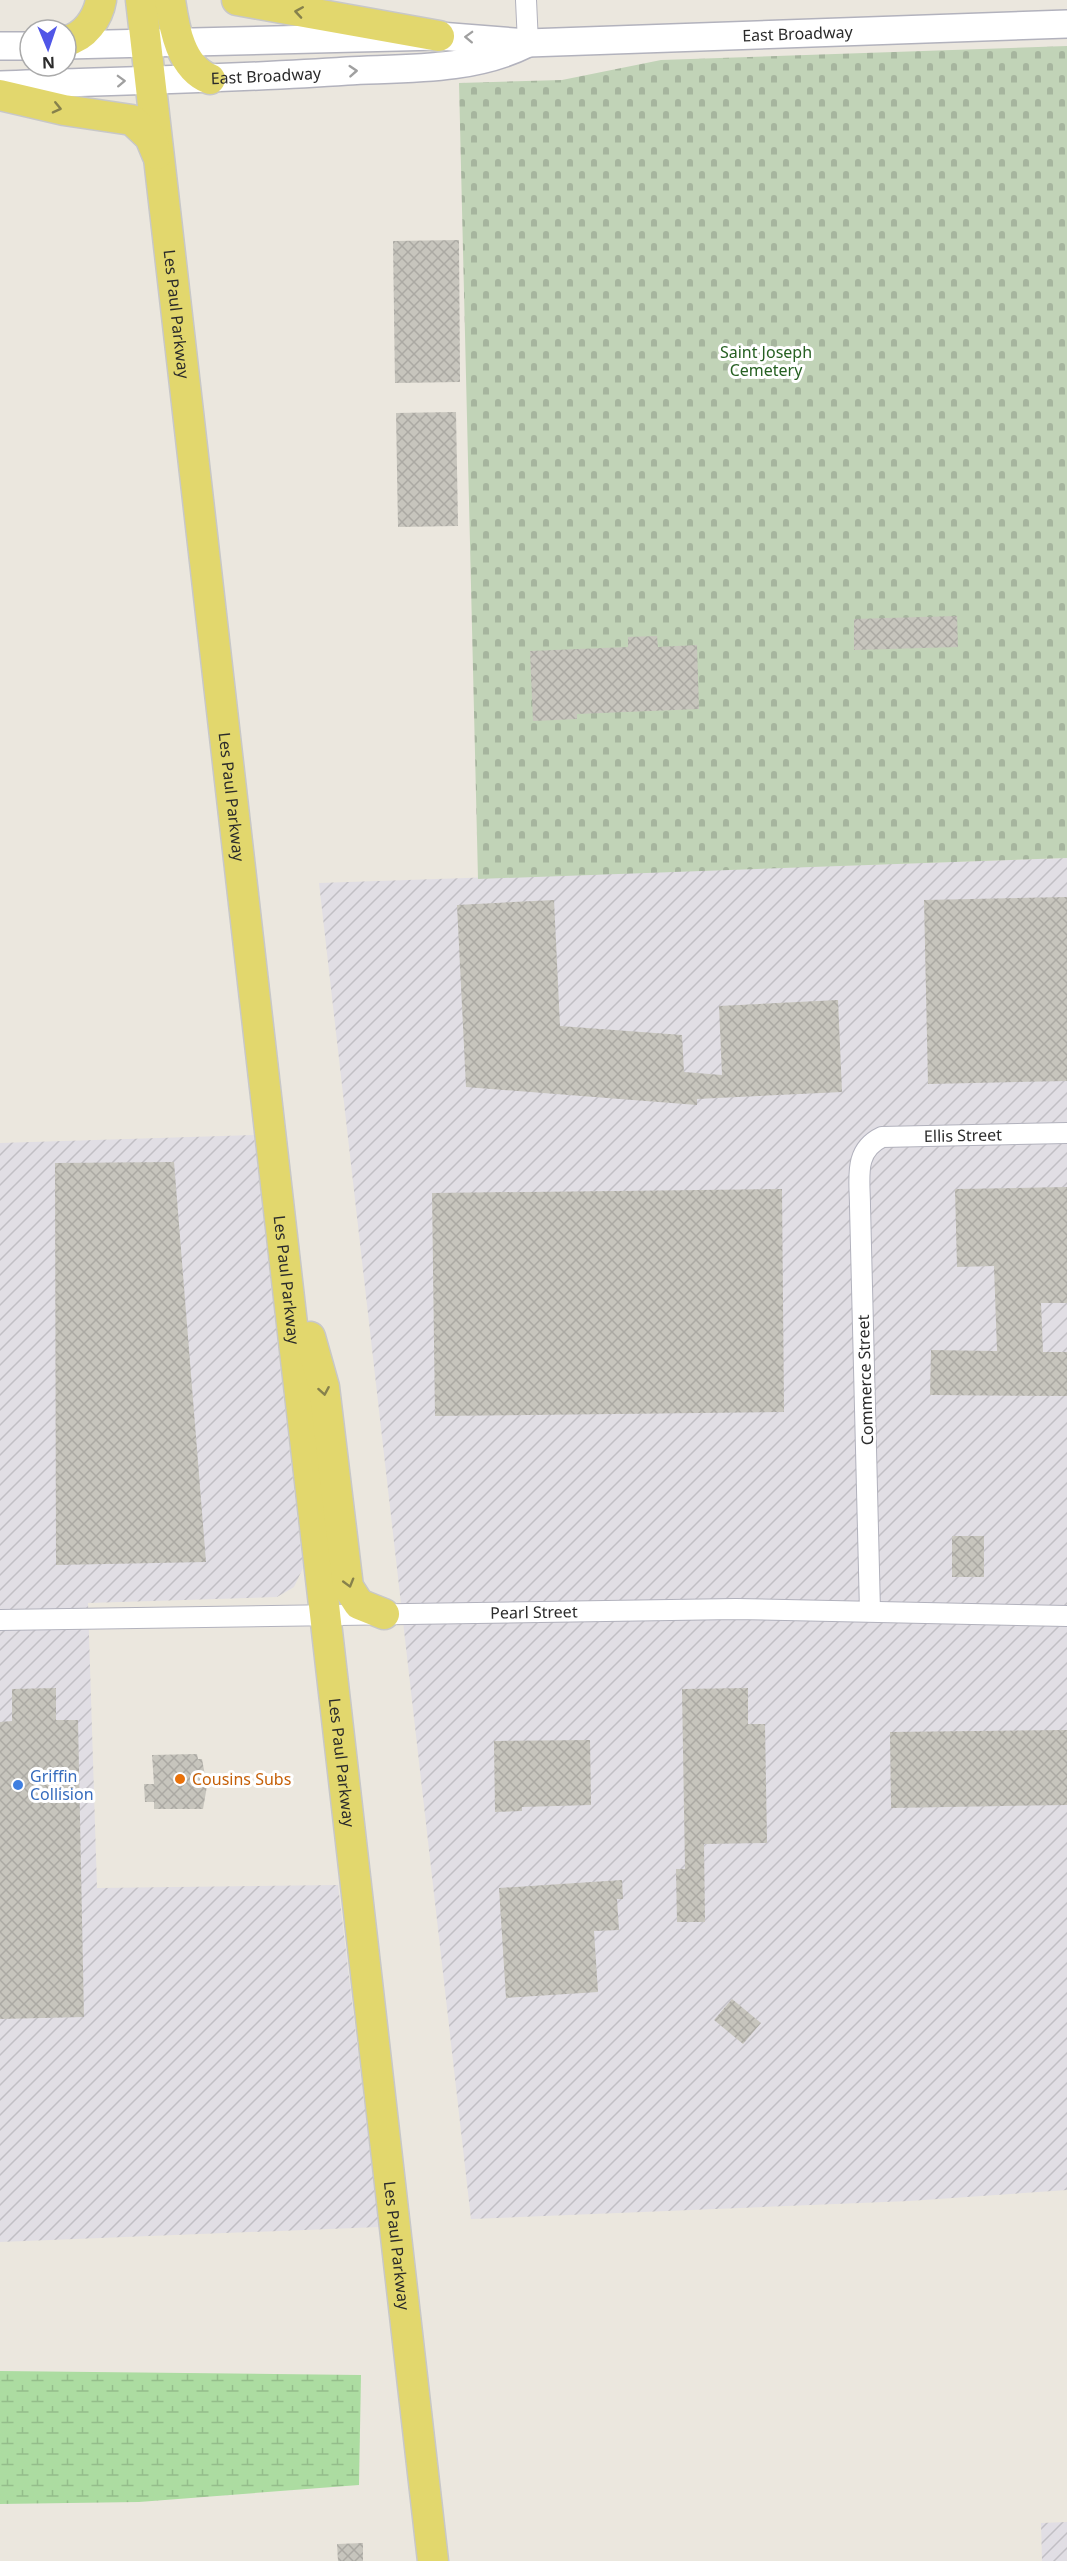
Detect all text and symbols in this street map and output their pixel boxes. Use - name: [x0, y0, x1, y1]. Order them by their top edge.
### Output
- one-way arrow: [294, 7, 303, 19]
- north arrow: [18, 18, 78, 78]
- street label: East Broadway: [742, 21, 854, 46]
- one-way arrow: [465, 31, 474, 44]
- text: N: [42, 52, 55, 74]
- street label: East Broadway: [210, 62, 323, 89]
- one-way arrow: [348, 65, 357, 78]
- one-way arrow: [117, 75, 126, 88]
- one-way arrow: [52, 101, 62, 114]
- street label: Les Paul Parkway: [159, 248, 195, 380]
- park label: Saint Joseph Cemetery: [720, 341, 812, 381]
- street label: Les Paul Parkway: [214, 731, 250, 863]
- street label: Ellis Street: [924, 1123, 1002, 1147]
- street label: Les Paul Parkway: [269, 1214, 305, 1346]
- street label: Commerce Street: [852, 1314, 878, 1446]
- one-way arrow: [317, 1385, 330, 1395]
- one-way arrow: [342, 1578, 354, 1588]
- street label: Pearl Street: [490, 1600, 578, 1624]
- street label: Les Paul Parkway: [324, 1697, 360, 1829]
- place label: Griffin Collision: [30, 1765, 94, 1805]
- place label: Cousins Subs: [192, 1768, 291, 1790]
- marker: Cousins Subs: [173, 1772, 187, 1786]
- marker: Griffin Collision: [11, 1778, 25, 1792]
- street label: Les Paul Parkway: [379, 2180, 415, 2312]

